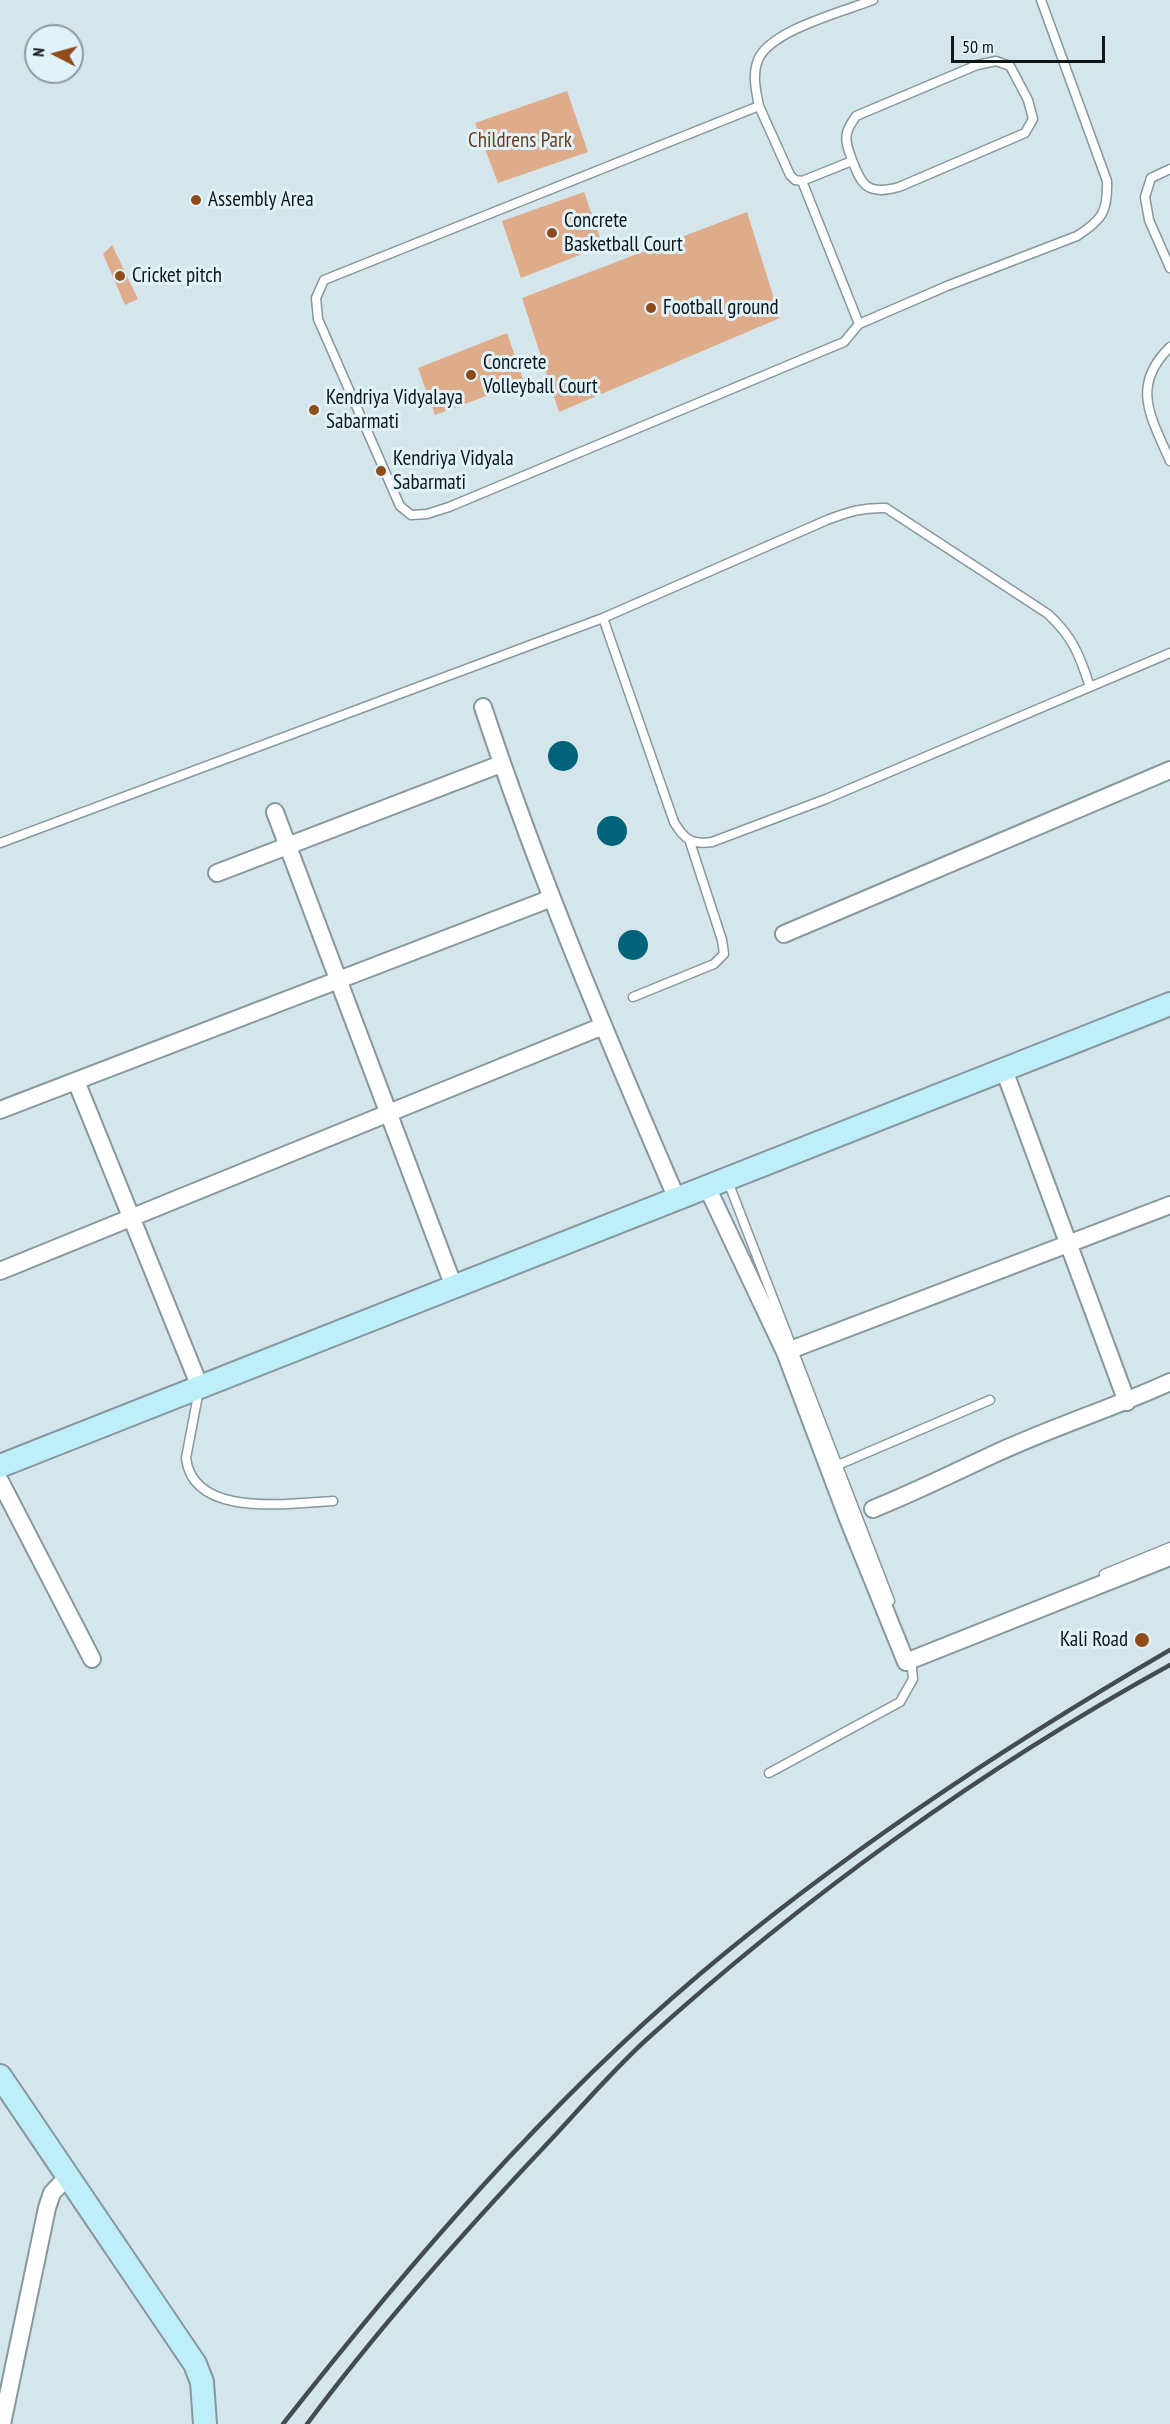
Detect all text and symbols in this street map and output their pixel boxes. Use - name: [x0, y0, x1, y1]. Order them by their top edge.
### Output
- north arrow: [24, 24, 84, 84]
- scale bar: [954, 24, 1108, 62]
- text: 50 m: [962, 35, 994, 58]
- text: N: [28, 47, 48, 58]
- park label: Childrens Park: [468, 128, 572, 154]
- place label: Assembly Area: [208, 187, 314, 213]
- marker: Assembly Area: [189, 193, 203, 207]
- place label: Concrete Basketball Court: [564, 208, 683, 258]
- marker: Concrete Basketball Court: [545, 226, 559, 240]
- place label: Cricket pitch: [132, 263, 222, 289]
- marker: Cricket pitch: [113, 269, 127, 283]
- place label: Football ground: [663, 295, 779, 321]
- marker: Football ground: [644, 301, 658, 315]
- place label: Concrete Volleyball Court: [483, 350, 598, 400]
- marker: Concrete Volleyball Court: [464, 368, 478, 382]
- place label: Kendriya Vidyalaya Sabarmati: [326, 385, 463, 435]
- marker: Kendriya Vidyalaya Sabarmati: [307, 403, 321, 417]
- place label: Kendriya Vidyala Sabarmati: [393, 446, 514, 496]
- marker: Kendriya Vidyala Sabarmati: [374, 464, 388, 478]
- place label: Kali Road: [1060, 1627, 1128, 1653]
- marker: Kali Road: [1133, 1631, 1151, 1649]

